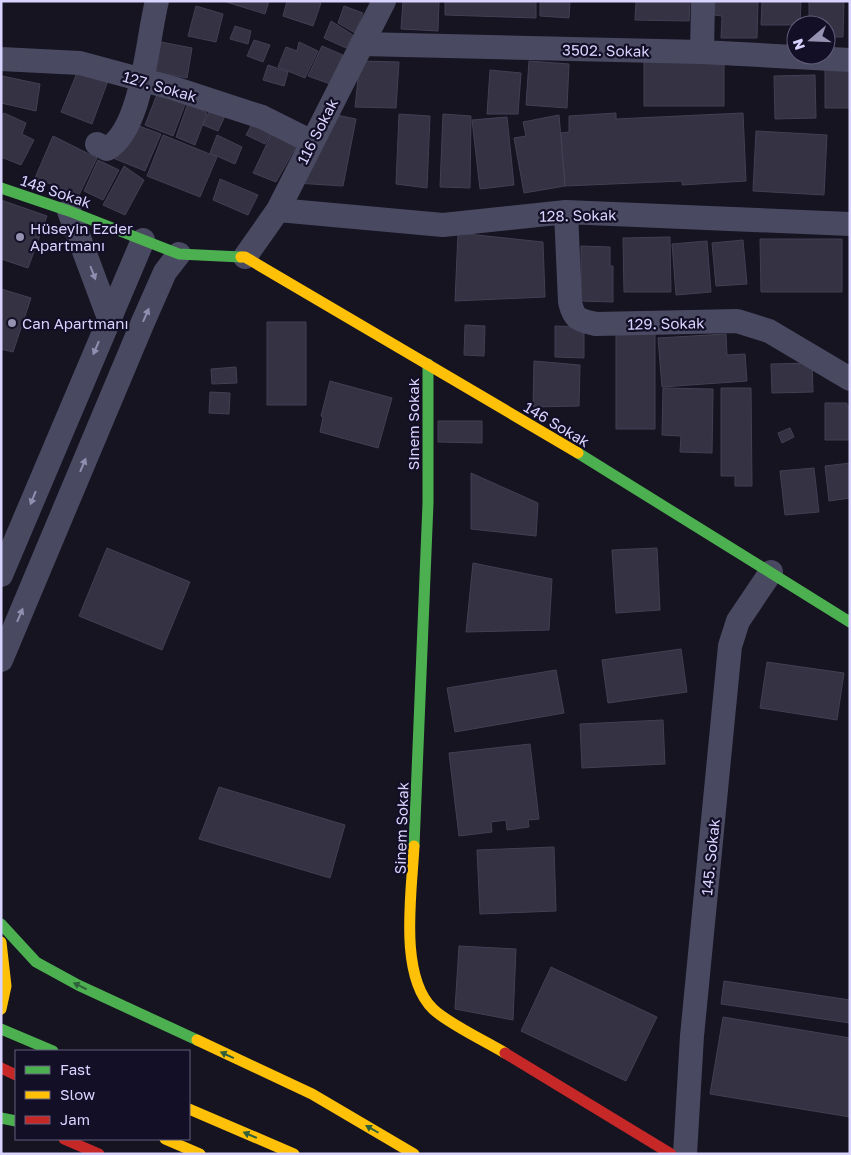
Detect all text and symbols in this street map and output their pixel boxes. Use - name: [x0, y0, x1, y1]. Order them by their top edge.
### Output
- north arrow: [786, 15, 836, 65]
- text: N: [788, 37, 808, 52]
- street label: 3502. Sokak: [562, 40, 650, 60]
- street label: 127. Sokak: [121, 67, 200, 105]
- street label: 116 Sokak: [293, 95, 341, 167]
- street label: 148 Sokak: [18, 171, 94, 212]
- street label: 128. Sokak: [539, 205, 617, 225]
- place label: Hüseyin Ezder Apartmanı: [30, 219, 133, 254]
- marker: Hüseyin Ezder Apartmanı: [14, 231, 26, 243]
- one-way arrow: [90, 265, 97, 280]
- one-way arrow: [142, 308, 150, 322]
- street label: 129. Sokak: [627, 313, 705, 333]
- place label: Can Apartmanı: [22, 314, 129, 332]
- marker: Can Apartmanı: [6, 317, 18, 329]
- one-way arrow: [91, 341, 99, 356]
- street label: Sinem Sokak: [404, 377, 422, 470]
- street label: 146 Sokak: [521, 397, 593, 451]
- one-way arrow: [79, 457, 87, 472]
- one-way arrow: [28, 491, 36, 505]
- one-way arrow: [16, 607, 24, 622]
- street label: Sinem Sokak: [390, 781, 412, 875]
- street label: 145. Sokak: [697, 817, 723, 896]
- one-way arrow: [73, 982, 87, 990]
- legend: [15, 1050, 190, 1140]
- one-way arrow: [220, 1050, 235, 1059]
- text: Fast: [60, 1060, 91, 1078]
- text: Slow: [60, 1085, 95, 1103]
- text: Jam: [60, 1110, 90, 1128]
- one-way arrow: [364, 1125, 379, 1133]
- one-way arrow: [242, 1130, 257, 1138]

